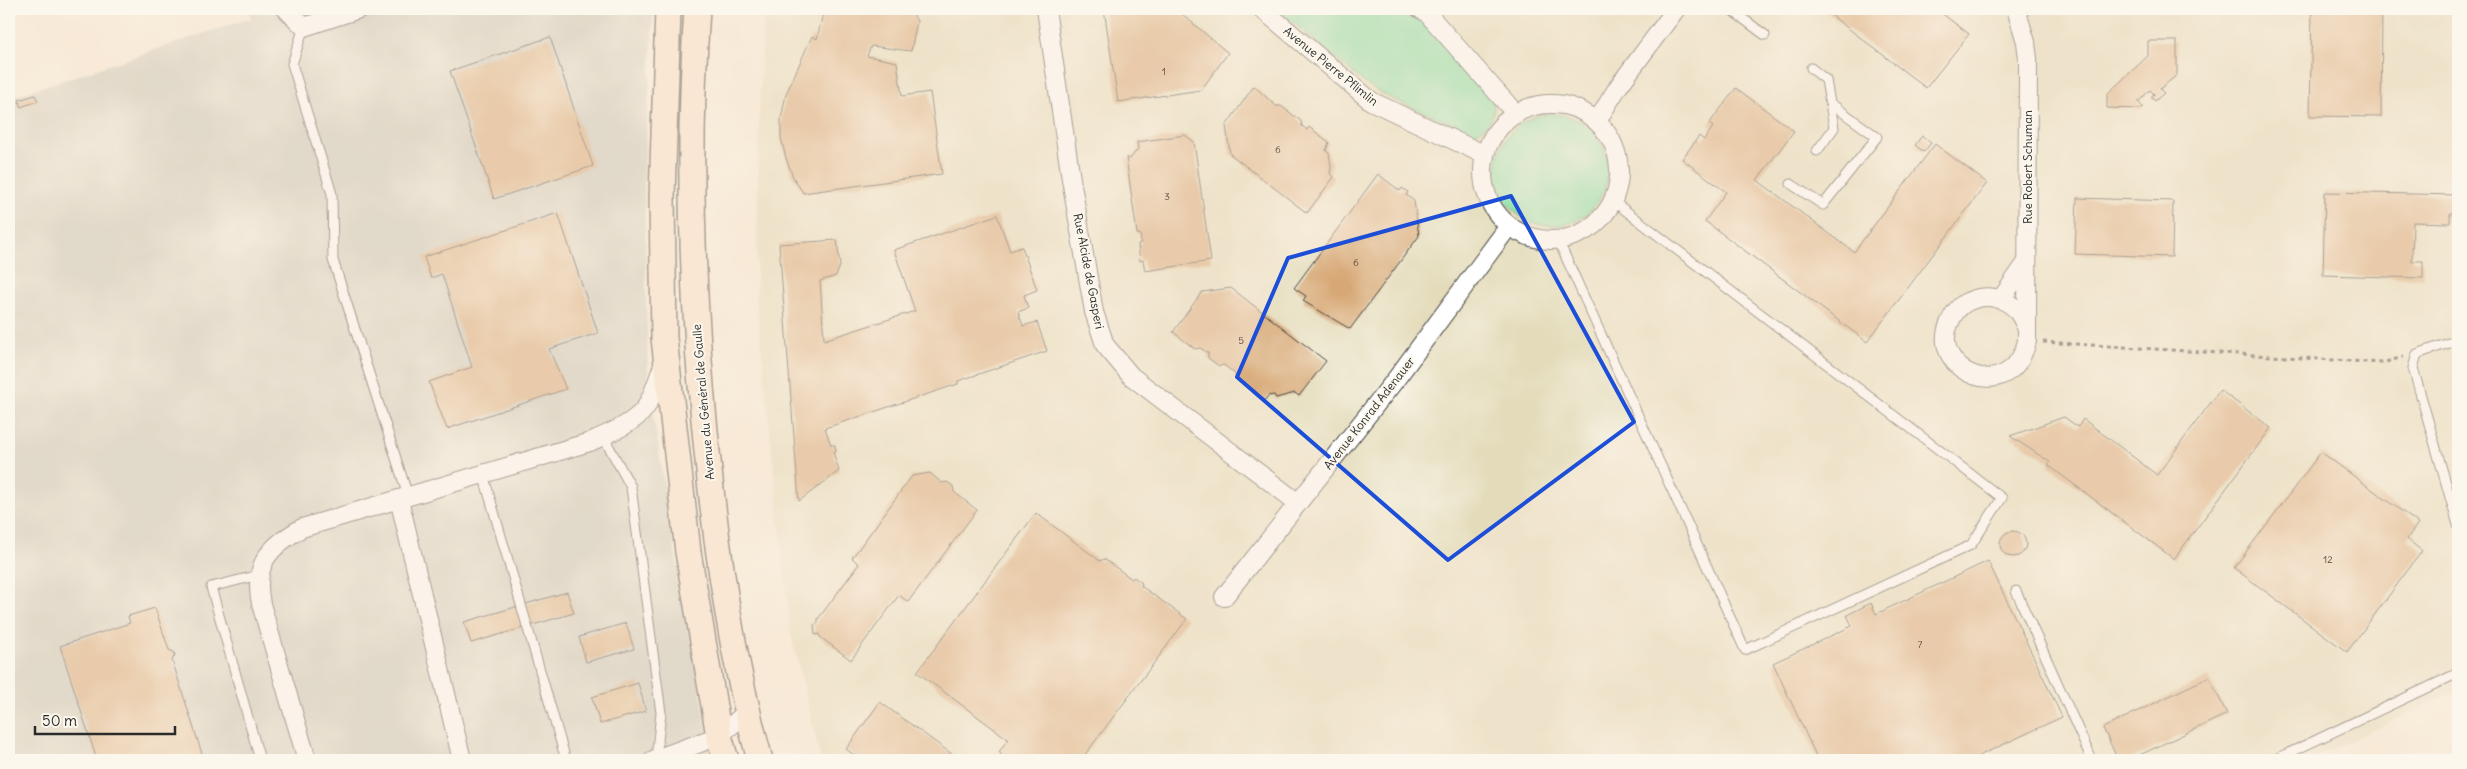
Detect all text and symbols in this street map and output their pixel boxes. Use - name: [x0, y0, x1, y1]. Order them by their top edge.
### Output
- street label: Avenue Pierre Pflimlin: [1281, 23, 1381, 109]
- house number: 1: [1162, 65, 1166, 78]
- street label: Rue Robert Schuman: [2020, 110, 2035, 224]
- house number: 6: [1275, 143, 1281, 156]
- house number: 3: [1164, 190, 1170, 203]
- street label: Rue Alcide de Gasperi: [1070, 212, 1108, 330]
- house number: 6: [1353, 256, 1359, 269]
- street label: Avenue du Général de Gaulle: [689, 323, 717, 481]
- house number: 5: [1238, 334, 1244, 347]
- street label: Avenue Konrad Adenauer: [1320, 354, 1418, 472]
- house number: 12: [2323, 553, 2333, 566]
- house number: 7: [1918, 638, 1923, 651]
- scale bar: [35, 704, 175, 736]
- text: 50 m: [42, 711, 77, 730]

